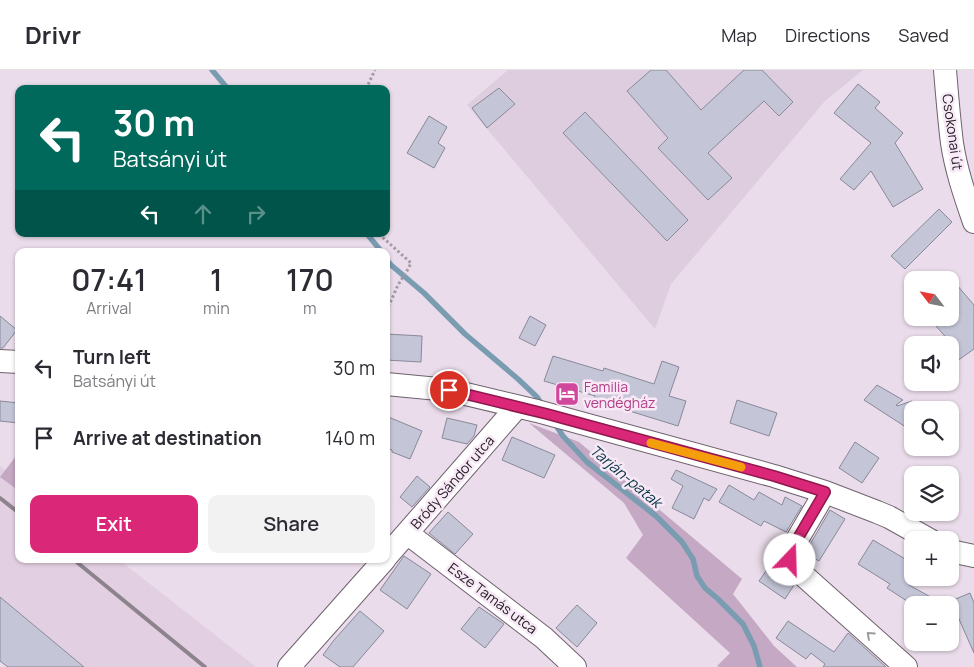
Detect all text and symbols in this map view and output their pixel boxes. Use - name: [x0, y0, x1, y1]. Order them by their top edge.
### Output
- text: Drivr: [25, 18, 81, 51]
- text: Map: [721, 23, 757, 47]
- text: Directions: [785, 23, 870, 47]
- text: Saved: [898, 23, 949, 47]
- street label: Csokonai út: [938, 93, 968, 172]
- text: 30 m: [113, 99, 195, 147]
- icon: left: [30, 105, 95, 170]
- text: Batsányi út: [113, 144, 227, 174]
- icon: left: [136, 200, 164, 228]
- icon: ahead: [189, 200, 217, 228]
- icon: right: [242, 200, 270, 228]
- text: 07:41: [71, 259, 147, 300]
- text: 1: [210, 259, 223, 300]
- text: 170: [286, 259, 334, 300]
- north arrow: [904, 271, 959, 326]
- map controls: [904, 271, 959, 651]
- text: Arrival: [86, 297, 132, 319]
- text: min: [203, 297, 230, 319]
- text: m: [303, 297, 317, 319]
- button: sound: [904, 336, 959, 391]
- text: Turn left: [73, 344, 151, 370]
- icon: left: [30, 354, 58, 382]
- text: 30 m: [333, 355, 375, 381]
- pin: [428, 369, 470, 411]
- text: Batsányi út: [73, 370, 156, 392]
- icon: arrive: [435, 376, 463, 404]
- place label: Familia vendégház: [584, 377, 655, 412]
- hotel icon: Familia vendégház: [554, 381, 580, 407]
- button: search: [904, 401, 959, 456]
- icon: arrive: [30, 424, 58, 452]
- text: Arrive at destination: [73, 425, 262, 451]
- text: 140 m: [325, 425, 375, 451]
- street label: Bródy Sándor utca: [406, 431, 498, 533]
- water label: Tarján-patak: [586, 440, 668, 514]
- button: layers: [904, 466, 959, 521]
- button: Exit: [30, 495, 198, 553]
- button: Share: [208, 495, 375, 553]
- button: +: [904, 531, 959, 586]
- position arrow: [763, 533, 815, 585]
- street label: Esze Tamás utca: [444, 558, 542, 638]
- button: −: [904, 596, 959, 651]
- one-way arrow: [866, 631, 875, 640]

